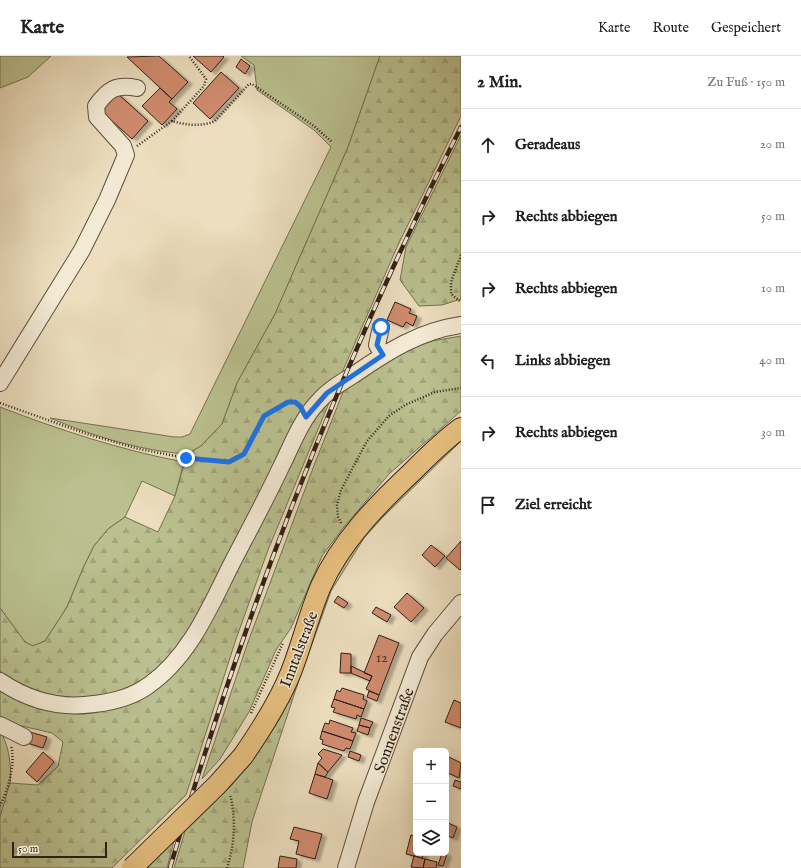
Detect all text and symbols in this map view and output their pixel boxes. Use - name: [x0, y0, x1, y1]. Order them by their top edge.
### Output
- text: Karte: [20, 16, 64, 40]
- text: Karte: [598, 19, 630, 37]
- text: Route: [652, 19, 689, 37]
- text: Gespeichert: [711, 19, 781, 37]
- text: 2 Min.: [477, 72, 522, 93]
- text: Zu Fuß · 150 m: [707, 74, 785, 91]
- icon: ahead: [477, 134, 499, 156]
- text: Geradeaus: [515, 135, 580, 154]
- text: 20 m: [760, 136, 785, 153]
- icon: right: [477, 206, 499, 228]
- text: Rechts abbiegen: [515, 207, 618, 226]
- text: 50 m: [761, 208, 785, 225]
- icon: right: [477, 278, 499, 300]
- text: Rechts abbiegen: [515, 279, 618, 298]
- text: 10 m: [761, 280, 785, 297]
- route start: [372, 318, 390, 336]
- icon: left: [477, 350, 499, 372]
- text: Links abbiegen: [515, 351, 611, 370]
- text: 40 m: [759, 352, 785, 369]
- icon: right: [477, 422, 499, 444]
- text: Rechts abbiegen: [515, 423, 618, 442]
- text: 30 m: [761, 424, 785, 441]
- route end: [177, 449, 195, 467]
- icon: arrive: [477, 494, 499, 516]
- text: Ziel erreicht: [515, 495, 592, 514]
- street label: Inntalstraße: [276, 609, 324, 691]
- house number: 12: [376, 649, 388, 667]
- street label: Sonnenstraße: [370, 685, 420, 776]
- map controls: [413, 748, 449, 856]
- button: +: [413, 748, 449, 784]
- button: −: [413, 784, 449, 820]
- button: layers: [413, 820, 449, 856]
- scale bar: [12, 840, 107, 859]
- text: 50 m: [18, 842, 38, 856]

